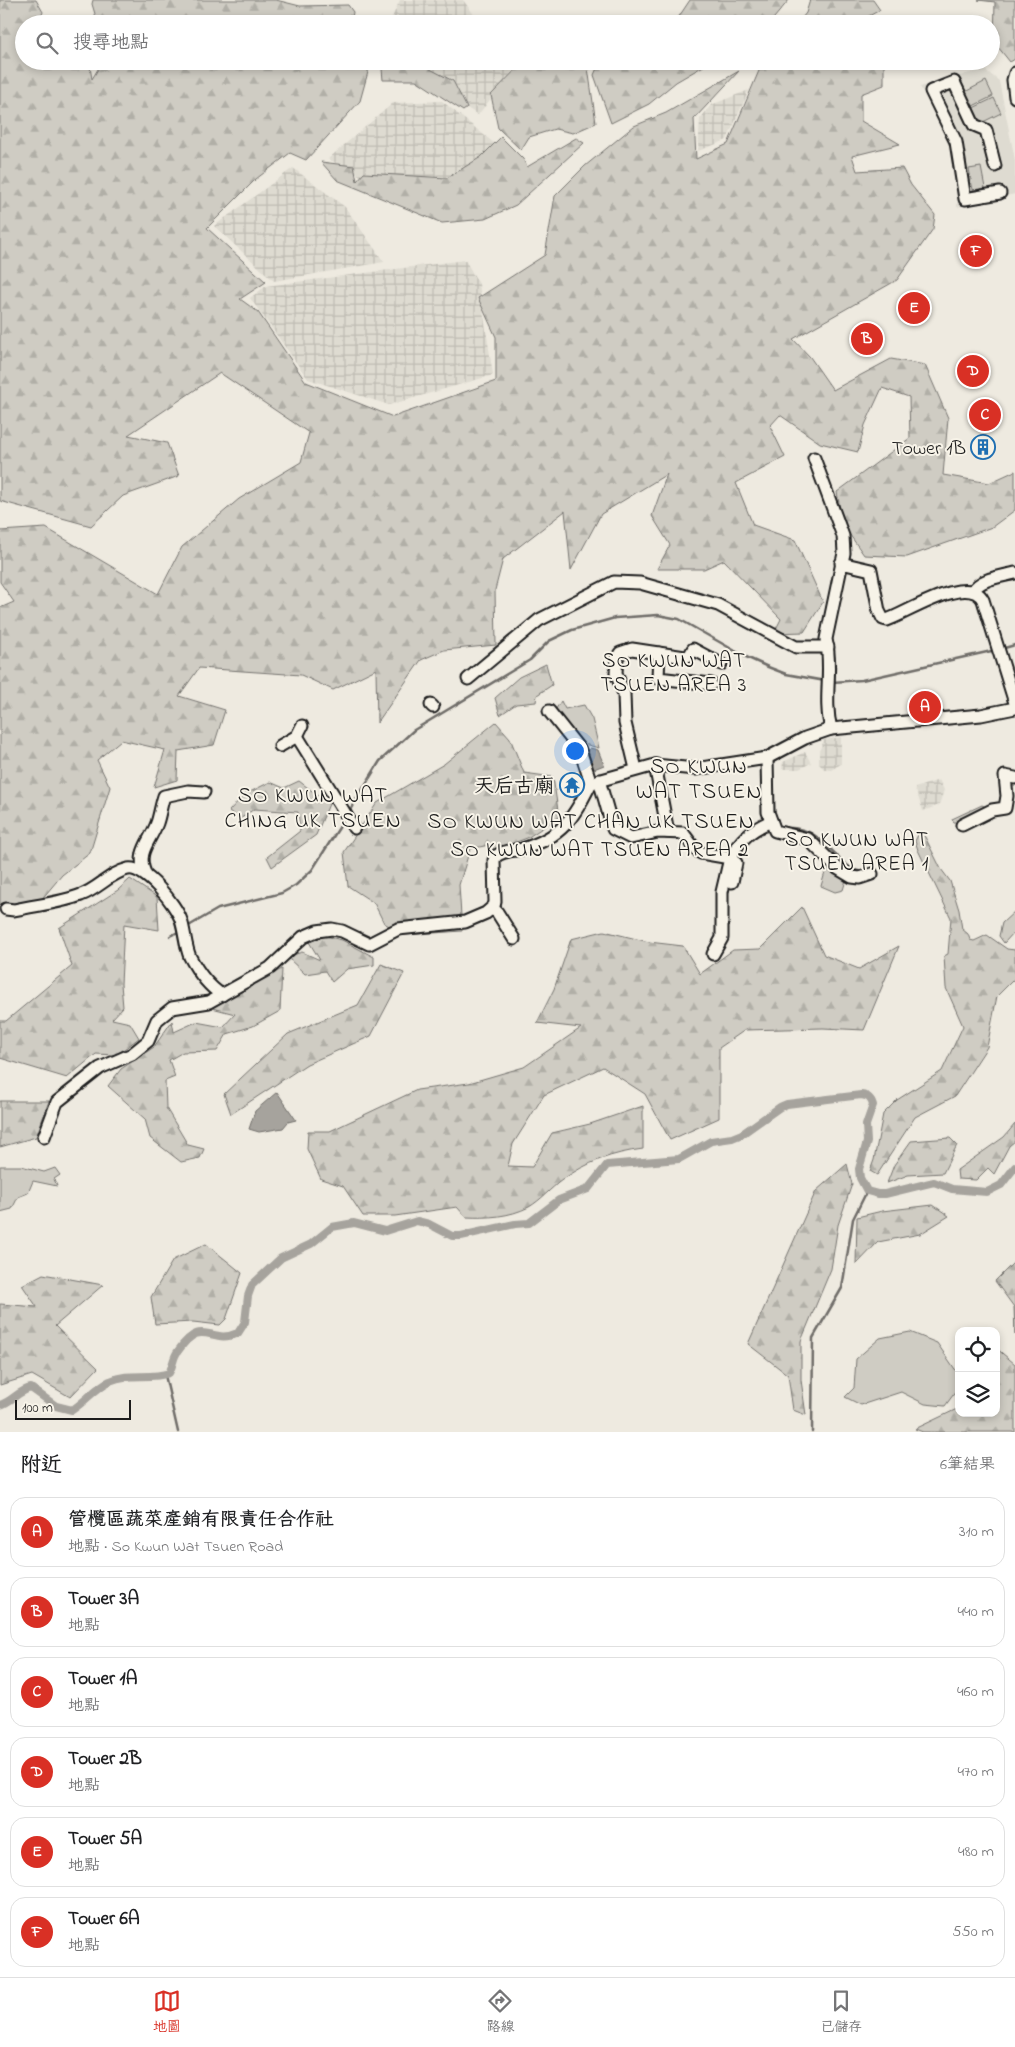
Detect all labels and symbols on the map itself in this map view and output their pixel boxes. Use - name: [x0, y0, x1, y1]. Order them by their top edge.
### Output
- pin: F: [960, 232, 992, 270]
- pin: E: [898, 289, 930, 327]
- pin: B: [851, 320, 883, 358]
- pin: D: [957, 352, 989, 390]
- pin: C: [969, 396, 1001, 434]
- building icon: Tower 1B: [970, 434, 996, 460]
- place label: Tower 1B: [892, 435, 966, 464]
- district label: SO KWUN WAT TSUEN AREA 3: [600, 647, 748, 701]
- pin: A: [909, 688, 941, 726]
- your location: [562, 738, 588, 764]
- district label: SO KWUN WAT TSUEN: [636, 752, 762, 809]
- temple icon: 天后古廟: [559, 772, 585, 798]
- place label: 天后古廟: [474, 773, 554, 802]
- district label: SO KWUN WAT CHING UK TSUEN: [224, 781, 402, 838]
- district label: SO KWUN WAT CHAN UK TSUEN: [427, 807, 755, 839]
- district label: SO KWUN WAT TSUEN AREA 1: [784, 826, 930, 880]
- district label: SO KWUN WAT TSUEN AREA 2: [450, 836, 750, 866]
- scale bar: [15, 1397, 131, 1420]

